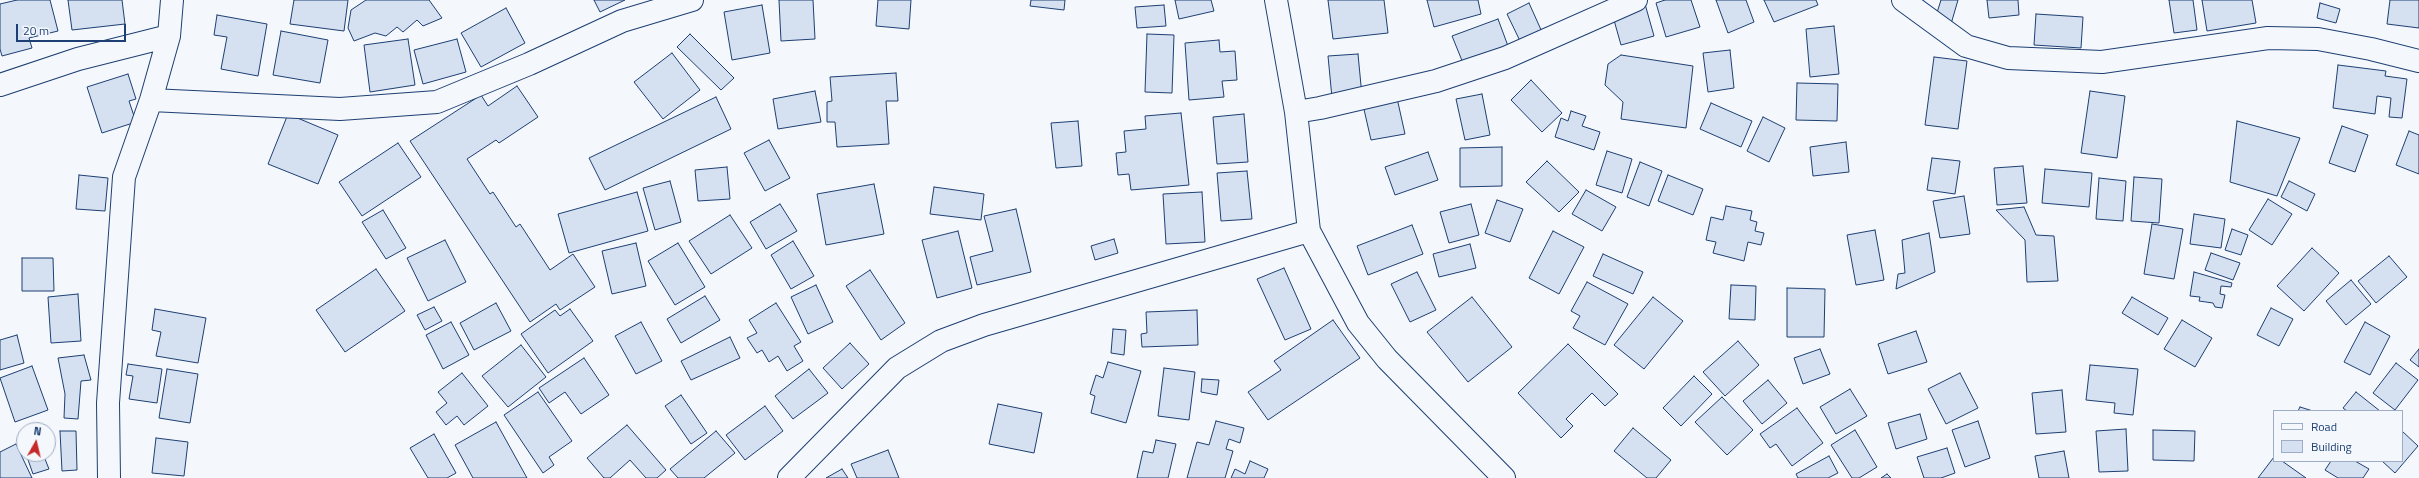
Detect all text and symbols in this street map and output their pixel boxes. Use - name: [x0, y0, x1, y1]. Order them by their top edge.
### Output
- scale bar: [18, 16, 128, 42]
- text: 20 m: [23, 21, 49, 40]
- legend: [2273, 410, 2403, 462]
- text: Road: [2311, 417, 2337, 436]
- north arrow: [16, 422, 56, 462]
- text: N: [33, 423, 42, 440]
- text: Building: [2311, 437, 2352, 456]

